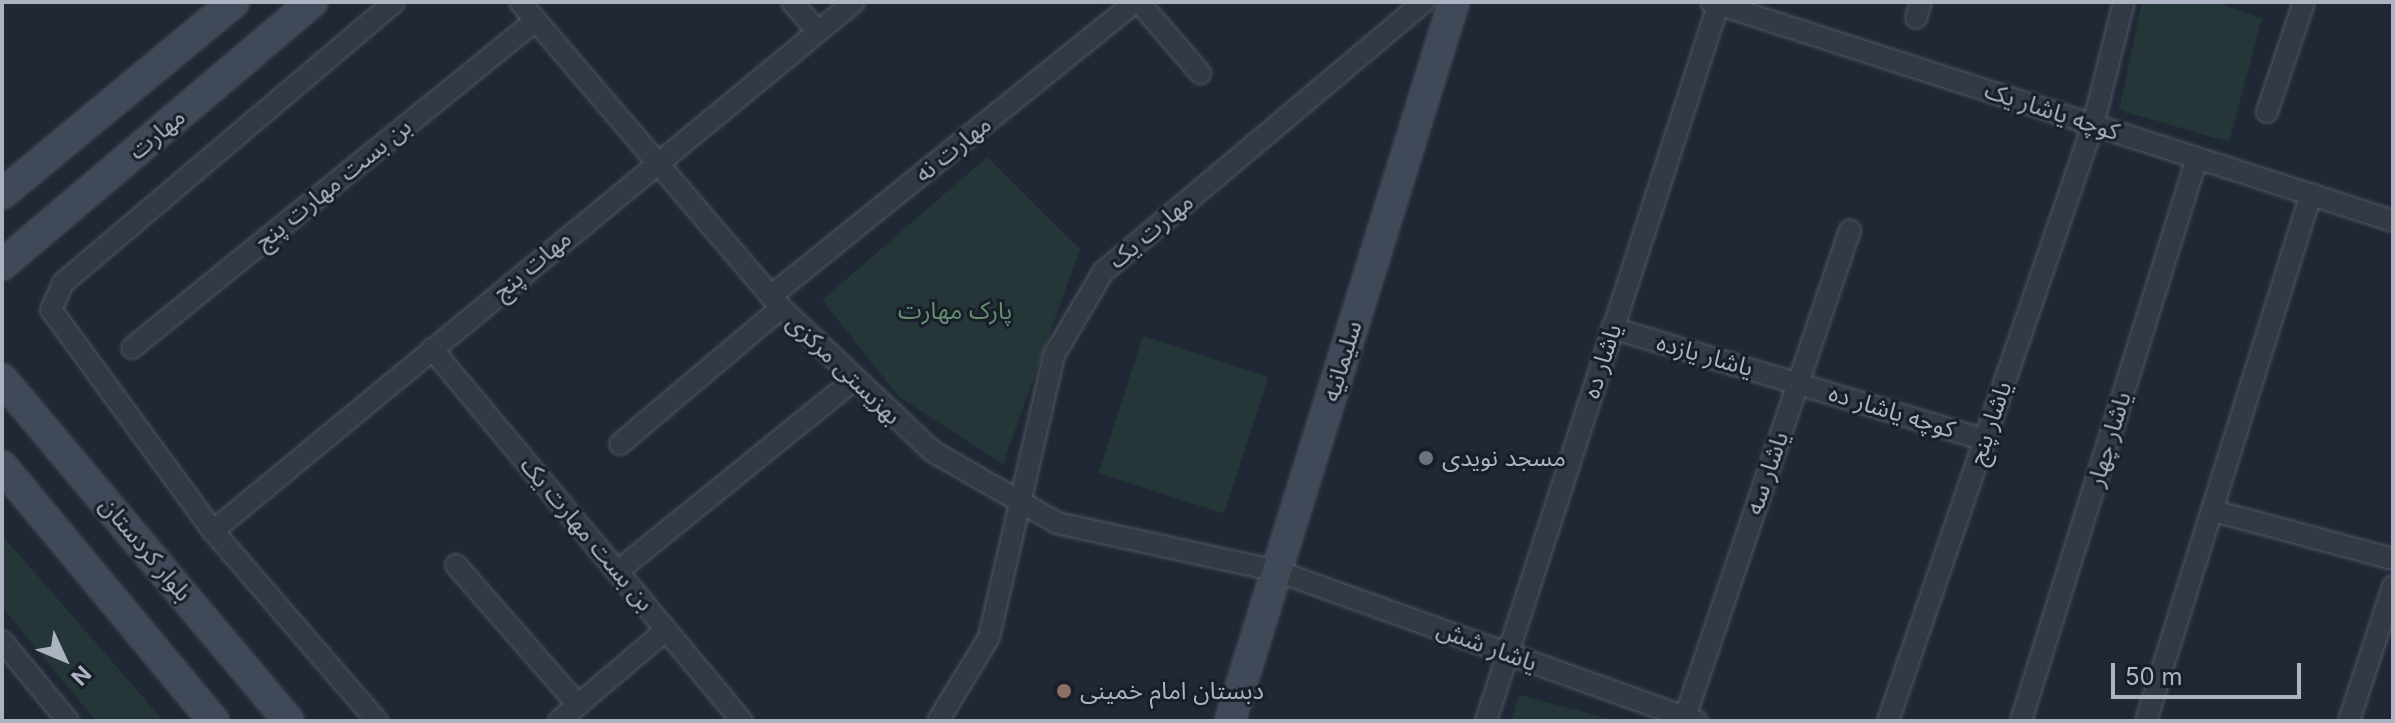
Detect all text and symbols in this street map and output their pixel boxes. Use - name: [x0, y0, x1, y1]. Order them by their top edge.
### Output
- street label: کوچه یاشار یک: [1981, 76, 2123, 146]
- street label: مهارت: [123, 102, 191, 166]
- street label: مهارت نه: [909, 110, 997, 188]
- street label: بن بست مهارت پنج: [249, 112, 417, 256]
- street label: مهارت یک: [1103, 187, 1199, 275]
- street label: مهات پنج: [487, 224, 577, 306]
- park label: پارک مهارت: [898, 297, 1012, 325]
- street label: بهزیستی مرکزی: [781, 308, 907, 430]
- street label: سلیمانیه: [1316, 317, 1368, 405]
- street label: یاشار ده: [1576, 320, 1628, 402]
- street label: یاشار یازده: [1653, 328, 1757, 382]
- street label: یاشار پنج: [1962, 377, 2018, 469]
- street label: کوچه یاشار ده: [1825, 378, 1959, 444]
- street label: یاشار چهار: [2081, 388, 2137, 490]
- street label: یاشار سه: [1739, 428, 1795, 518]
- place label: مسجد نویدی: [1442, 444, 1566, 472]
- marker: مسجد نویدی: [1417, 449, 1435, 467]
- street label: بن بست مهارت یک: [514, 451, 660, 617]
- street label: بلوار کردستان: [94, 491, 198, 607]
- street label: یاشار شش: [1433, 615, 1541, 677]
- north arrow: [24, 619, 104, 699]
- scale bar: [2115, 647, 2305, 697]
- text: N: [66, 661, 96, 691]
- text: 50 m: [2125, 662, 2183, 691]
- place label: دبستان امام خمینی: [1080, 677, 1264, 705]
- marker: دبستان امام خمینی: [1055, 682, 1073, 700]

